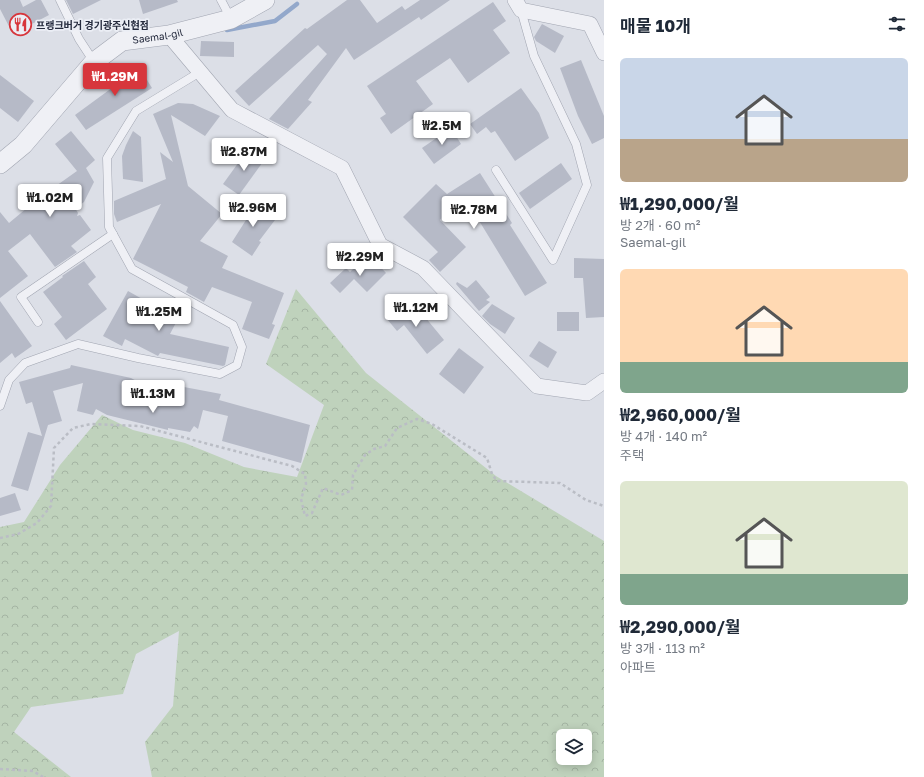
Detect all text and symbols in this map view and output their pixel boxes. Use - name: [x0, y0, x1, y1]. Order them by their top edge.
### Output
- restaurant icon: 프랭크버거 경기광주신현점: [8, 12, 34, 38]
- icon: filters: [886, 13, 908, 35]
- text: 매물 10개: [620, 15, 691, 36]
- place label: 프랭크버거 경기광주신현점: [36, 19, 149, 31]
- street label: Saemal-gil: [132, 26, 184, 46]
- pin: ₩1.29M: [82, 63, 148, 97]
- text: ₩1.29M: [92, 68, 138, 84]
- icon: home: [728, 84, 800, 156]
- pin: ₩2.5M: [414, 112, 470, 146]
- text: ₩2.5M: [422, 117, 462, 133]
- pin: ₩2.87M: [211, 138, 277, 172]
- text: ₩2.87M: [221, 143, 267, 159]
- pin: ₩1.02M: [17, 184, 83, 218]
- text: ₩1.02M: [27, 189, 73, 205]
- text: ₩1,290,000/월: [620, 193, 739, 214]
- pin: ₩2.96M: [220, 194, 286, 228]
- pin: ₩2.78M: [441, 196, 507, 230]
- text: ₩2.96M: [229, 199, 277, 215]
- text: ₩2.78M: [451, 201, 497, 217]
- text: 방 2개 · 60 m²: [620, 217, 700, 233]
- text: Saemal-gil: [620, 234, 686, 250]
- pin: ₩2.29M: [327, 243, 393, 277]
- text: ₩2.29M: [336, 248, 384, 264]
- pin: ₩1.12M: [383, 294, 449, 328]
- icon: home: [728, 295, 800, 367]
- pin: ₩1.25M: [126, 298, 192, 332]
- text: ₩1.12M: [394, 299, 438, 315]
- text: ₩1.25M: [136, 303, 182, 319]
- pin: ₩1.13M: [120, 380, 186, 414]
- text: ₩1.13M: [131, 385, 175, 401]
- text: ₩2,960,000/월: [620, 404, 741, 425]
- text: 방 4개 · 140 m²: [620, 428, 707, 444]
- text: 주택: [620, 447, 644, 463]
- icon: home: [728, 507, 800, 579]
- text: ₩2,290,000/월: [620, 616, 740, 637]
- text: 방 3개 · 113 m²: [620, 640, 705, 656]
- text: 아파트: [620, 659, 656, 675]
- map controls: [556, 729, 592, 765]
- button: layers: [556, 729, 592, 765]

